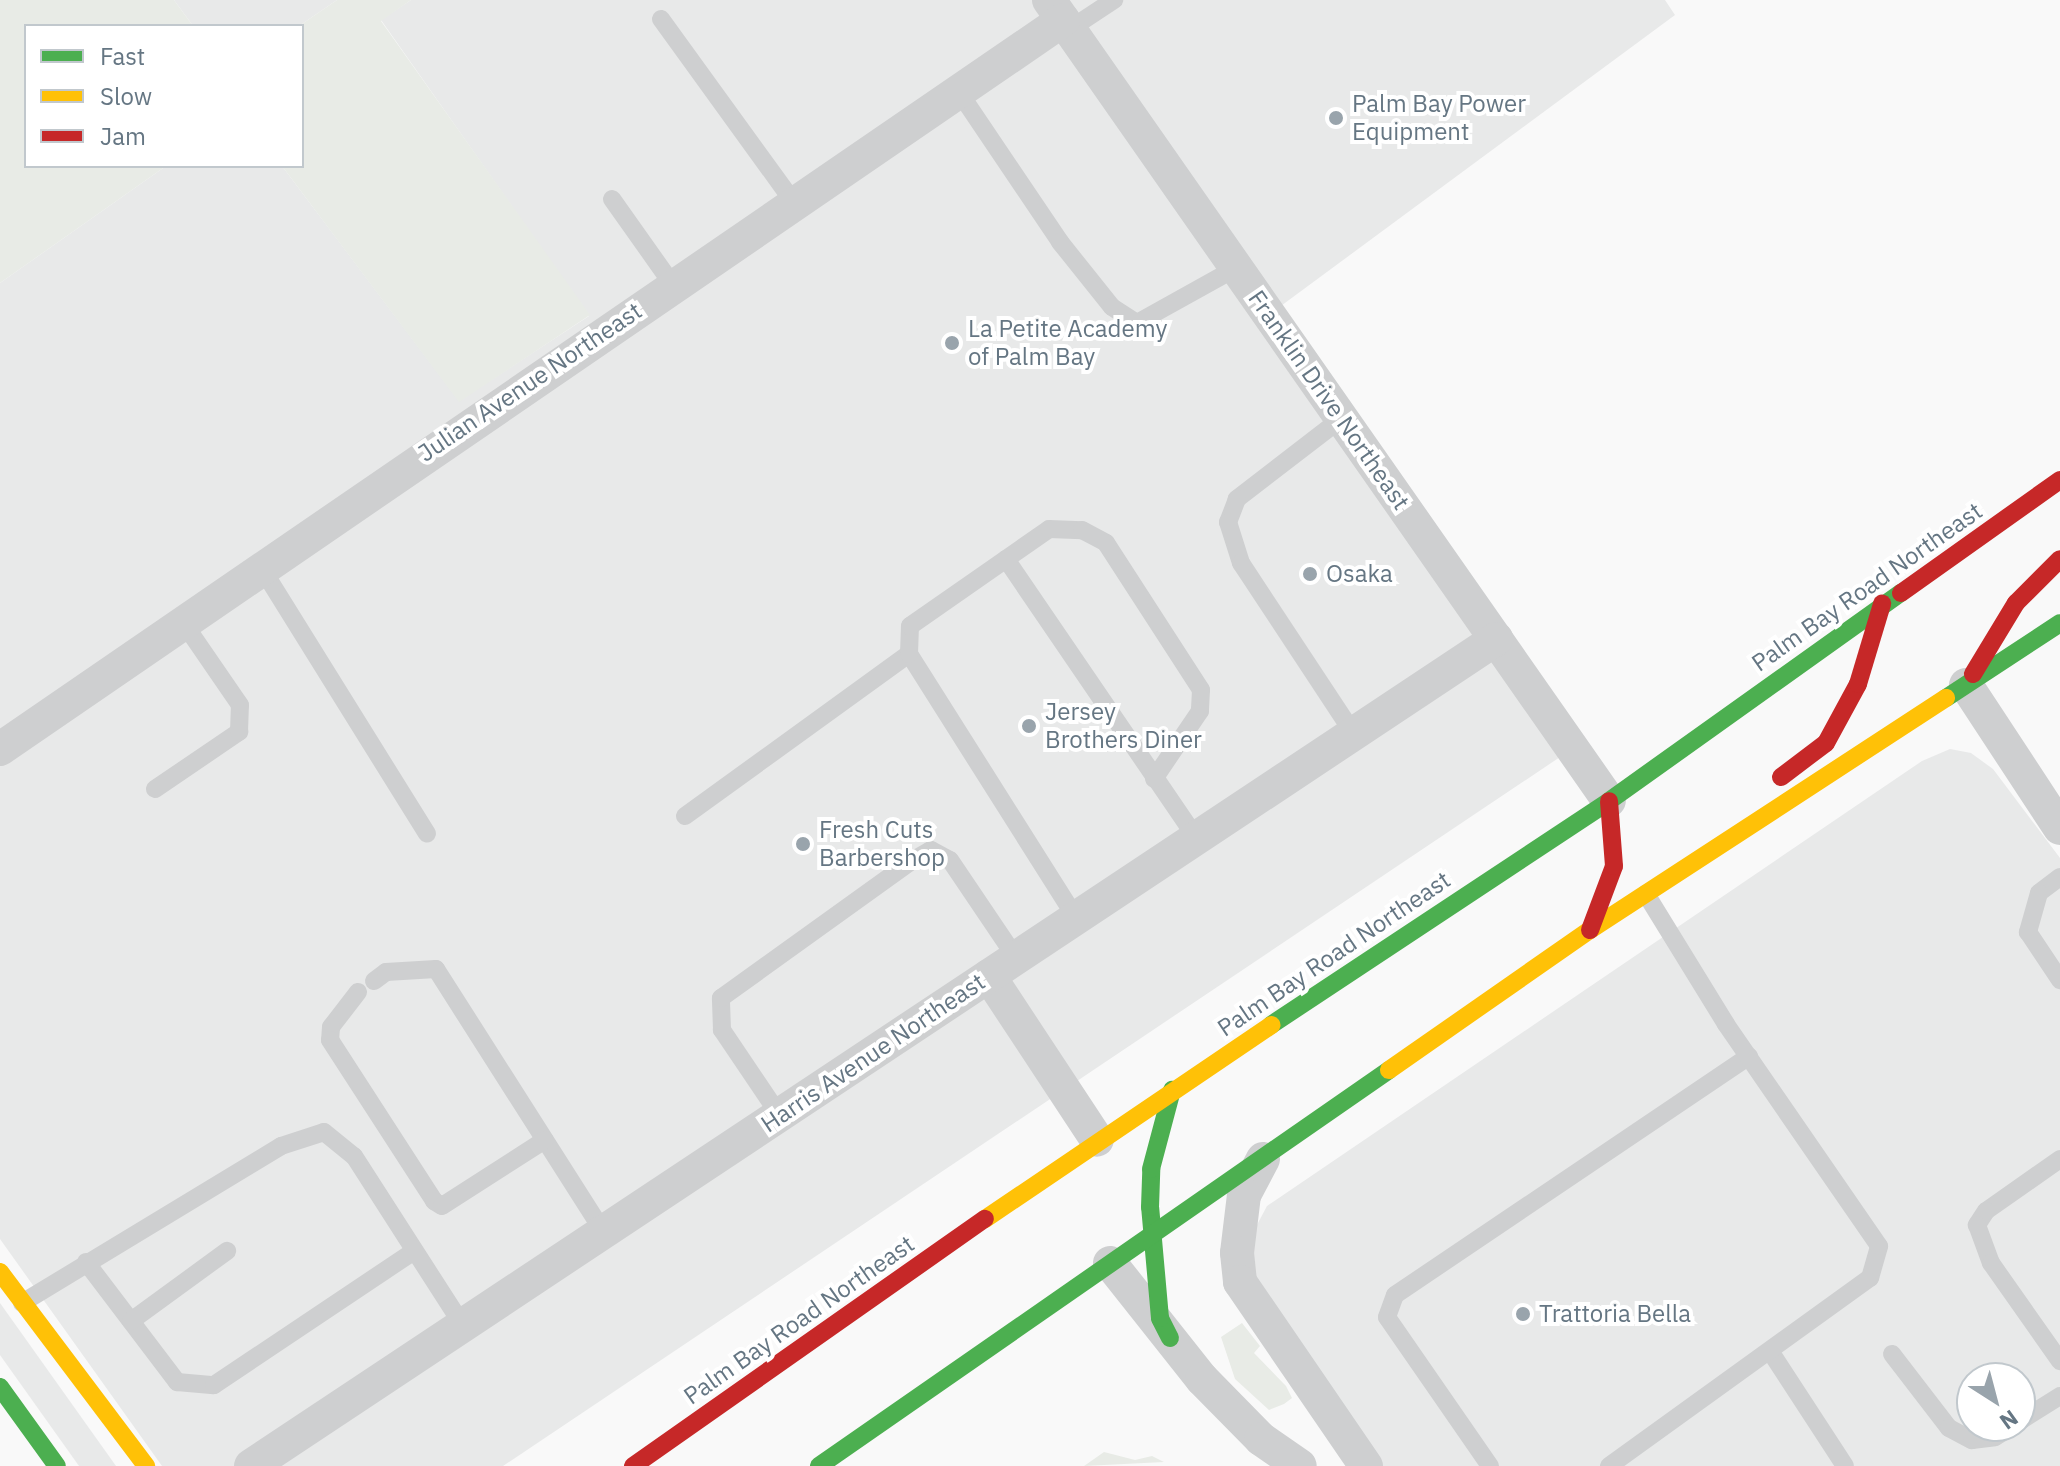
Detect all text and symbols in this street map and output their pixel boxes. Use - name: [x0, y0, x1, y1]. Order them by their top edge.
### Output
- legend: [24, 24, 304, 168]
- text: Fast: [100, 40, 145, 72]
- text: Slow: [100, 80, 152, 112]
- place label: Palm Bay Power Equipment: [1352, 90, 1526, 146]
- marker: Palm Bay Power Equipment: [1327, 109, 1345, 127]
- text: Jam: [100, 120, 146, 152]
- street label: Franklin Drive Northeast: [1242, 285, 1416, 515]
- street label: Julian Avenue Northeast: [413, 296, 647, 468]
- place label: La Petite Academy of Palm Bay: [968, 315, 1167, 371]
- marker: La Petite Academy of Palm Bay: [943, 334, 961, 352]
- street label: Palm Bay Road Northeast: [1746, 497, 1988, 677]
- place label: Osaka: [1326, 560, 1393, 588]
- marker: Osaka: [1301, 565, 1319, 583]
- place label: Jersey Brothers Diner: [1045, 698, 1202, 754]
- marker: Jersey Brothers Diner: [1020, 717, 1038, 735]
- place label: Fresh Cuts Barbershop: [819, 816, 945, 872]
- marker: Fresh Cuts Barbershop: [794, 835, 812, 853]
- street label: Palm Bay Road Northeast: [1212, 865, 1456, 1043]
- street label: Harris Avenue Northeast: [756, 967, 990, 1139]
- street label: Palm Bay Road Northeast: [678, 1230, 920, 1410]
- place label: Trattoria Bella: [1539, 1300, 1691, 1328]
- marker: Trattoria Bella: [1514, 1305, 1532, 1323]
- north arrow: [1956, 1362, 2036, 1442]
- text: N: [1994, 1404, 2024, 1437]

